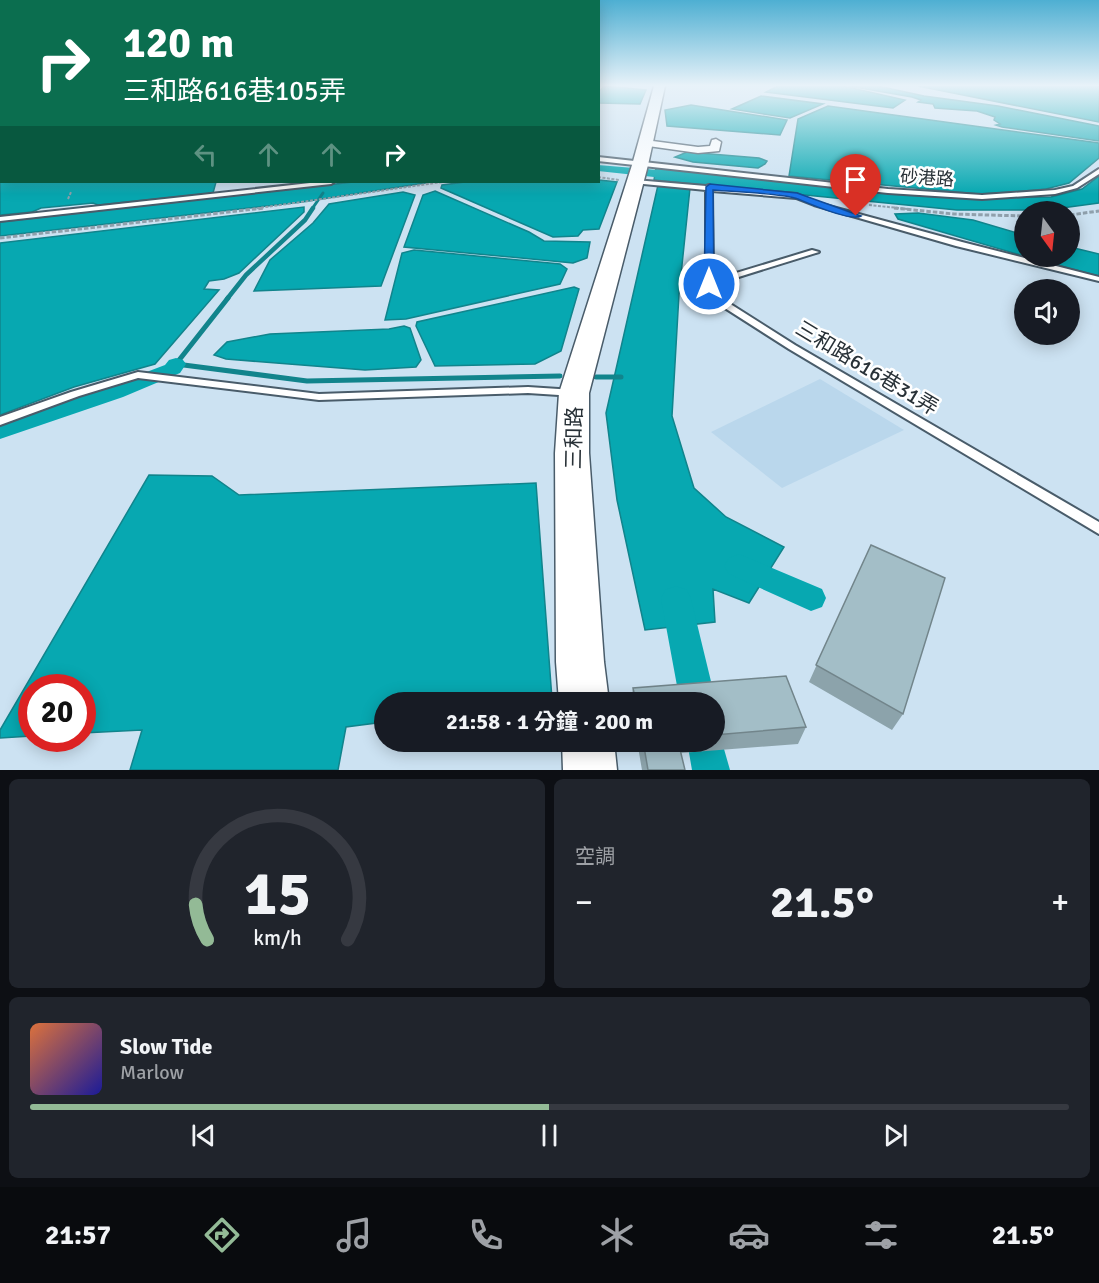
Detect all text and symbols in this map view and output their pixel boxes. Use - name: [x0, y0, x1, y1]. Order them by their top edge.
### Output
- text: 120 m: [123, 18, 234, 69]
- icon: right: [24, 24, 102, 102]
- text: 三和路616巷105弄: [123, 75, 345, 108]
- icon: left: [189, 138, 222, 171]
- icon: ahead: [252, 138, 285, 171]
- icon: ahead: [315, 138, 348, 171]
- icon: right: [378, 138, 411, 171]
- pin: [830, 154, 881, 216]
- icon: arrive: [839, 163, 872, 196]
- street label: 砂港路: [899, 165, 955, 191]
- north arrow: [1014, 201, 1080, 267]
- map controls: [1014, 201, 1080, 345]
- position arrow: [677, 252, 741, 316]
- button: sound: [1014, 279, 1080, 345]
- street label: 三和路616巷31弄: [791, 315, 943, 421]
- street label: 三和路: [560, 406, 588, 470]
- speed limit sign: 20: [18, 674, 96, 752]
- text: 21:58 · 1 分鐘 · 200 m: [446, 708, 653, 735]
- text: 空調: [575, 844, 615, 869]
- text: 15: [243, 855, 311, 932]
- text: 21.5°: [770, 875, 874, 930]
- text: −: [575, 882, 593, 923]
- text: +: [1051, 882, 1069, 923]
- text: km/h: [253, 926, 301, 952]
- text: Slow Tide: [120, 1033, 212, 1060]
- text: Marlow: [120, 1060, 184, 1085]
- icon: previous: [187, 1119, 220, 1152]
- icon: pause: [533, 1119, 566, 1152]
- icon: next: [879, 1119, 912, 1152]
- icon: directions: [201, 1214, 243, 1256]
- icon: music: [333, 1214, 375, 1256]
- icon: phone: [465, 1214, 507, 1256]
- icon: climate: [596, 1214, 638, 1256]
- icon: car: [728, 1214, 770, 1256]
- icon: filters: [860, 1214, 902, 1256]
- text: 21:57: [45, 1219, 111, 1252]
- text: 21.5°: [992, 1219, 1054, 1252]

